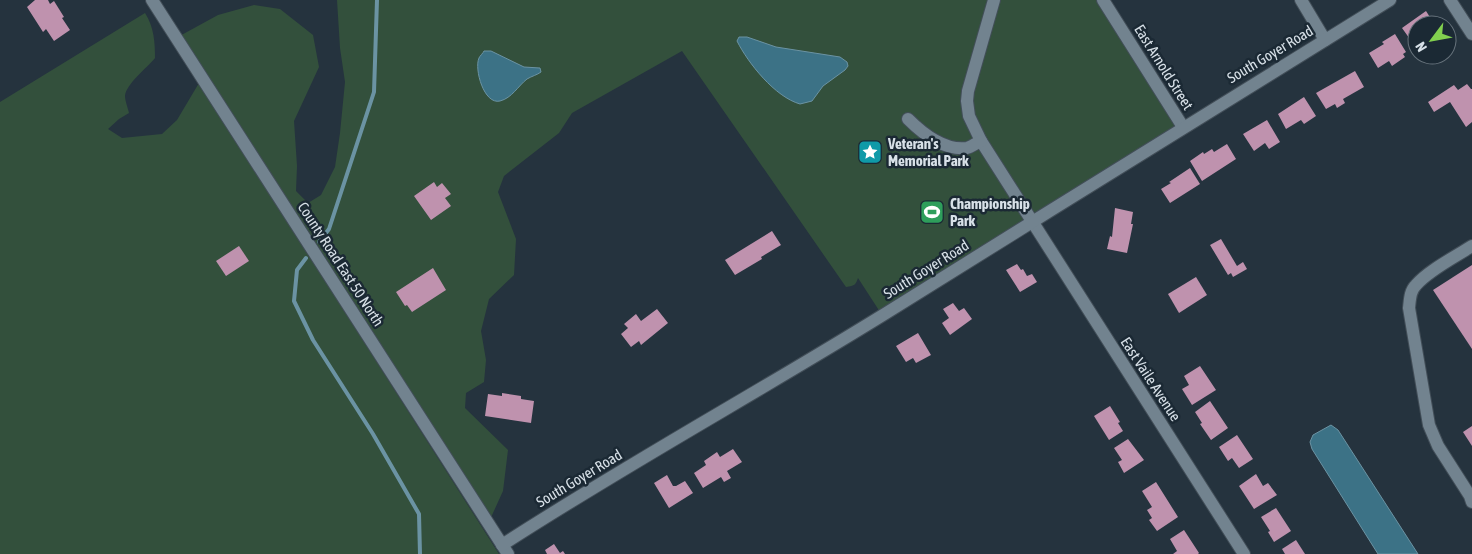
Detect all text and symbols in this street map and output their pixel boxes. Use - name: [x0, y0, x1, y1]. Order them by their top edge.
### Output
- north arrow: [1407, 15, 1457, 65]
- street label: East Arnold Street: [1131, 21, 1197, 113]
- street label: South Goyer Road: [1224, 22, 1316, 86]
- text: N: [1412, 39, 1430, 55]
- place label: Veteran's Memorial Park: [887, 135, 969, 169]
- place icon: Veteran's Memorial Park: [857, 139, 883, 165]
- place label: Championship Park: [950, 195, 1030, 229]
- street label: County Road East 50 North: [295, 199, 387, 329]
- sports icon: Championship Park: [919, 199, 945, 225]
- street label: South Goyer Road: [880, 236, 972, 302]
- street label: East Vaile Avenue: [1118, 334, 1185, 424]
- street label: South Goyer Road: [533, 446, 625, 510]

